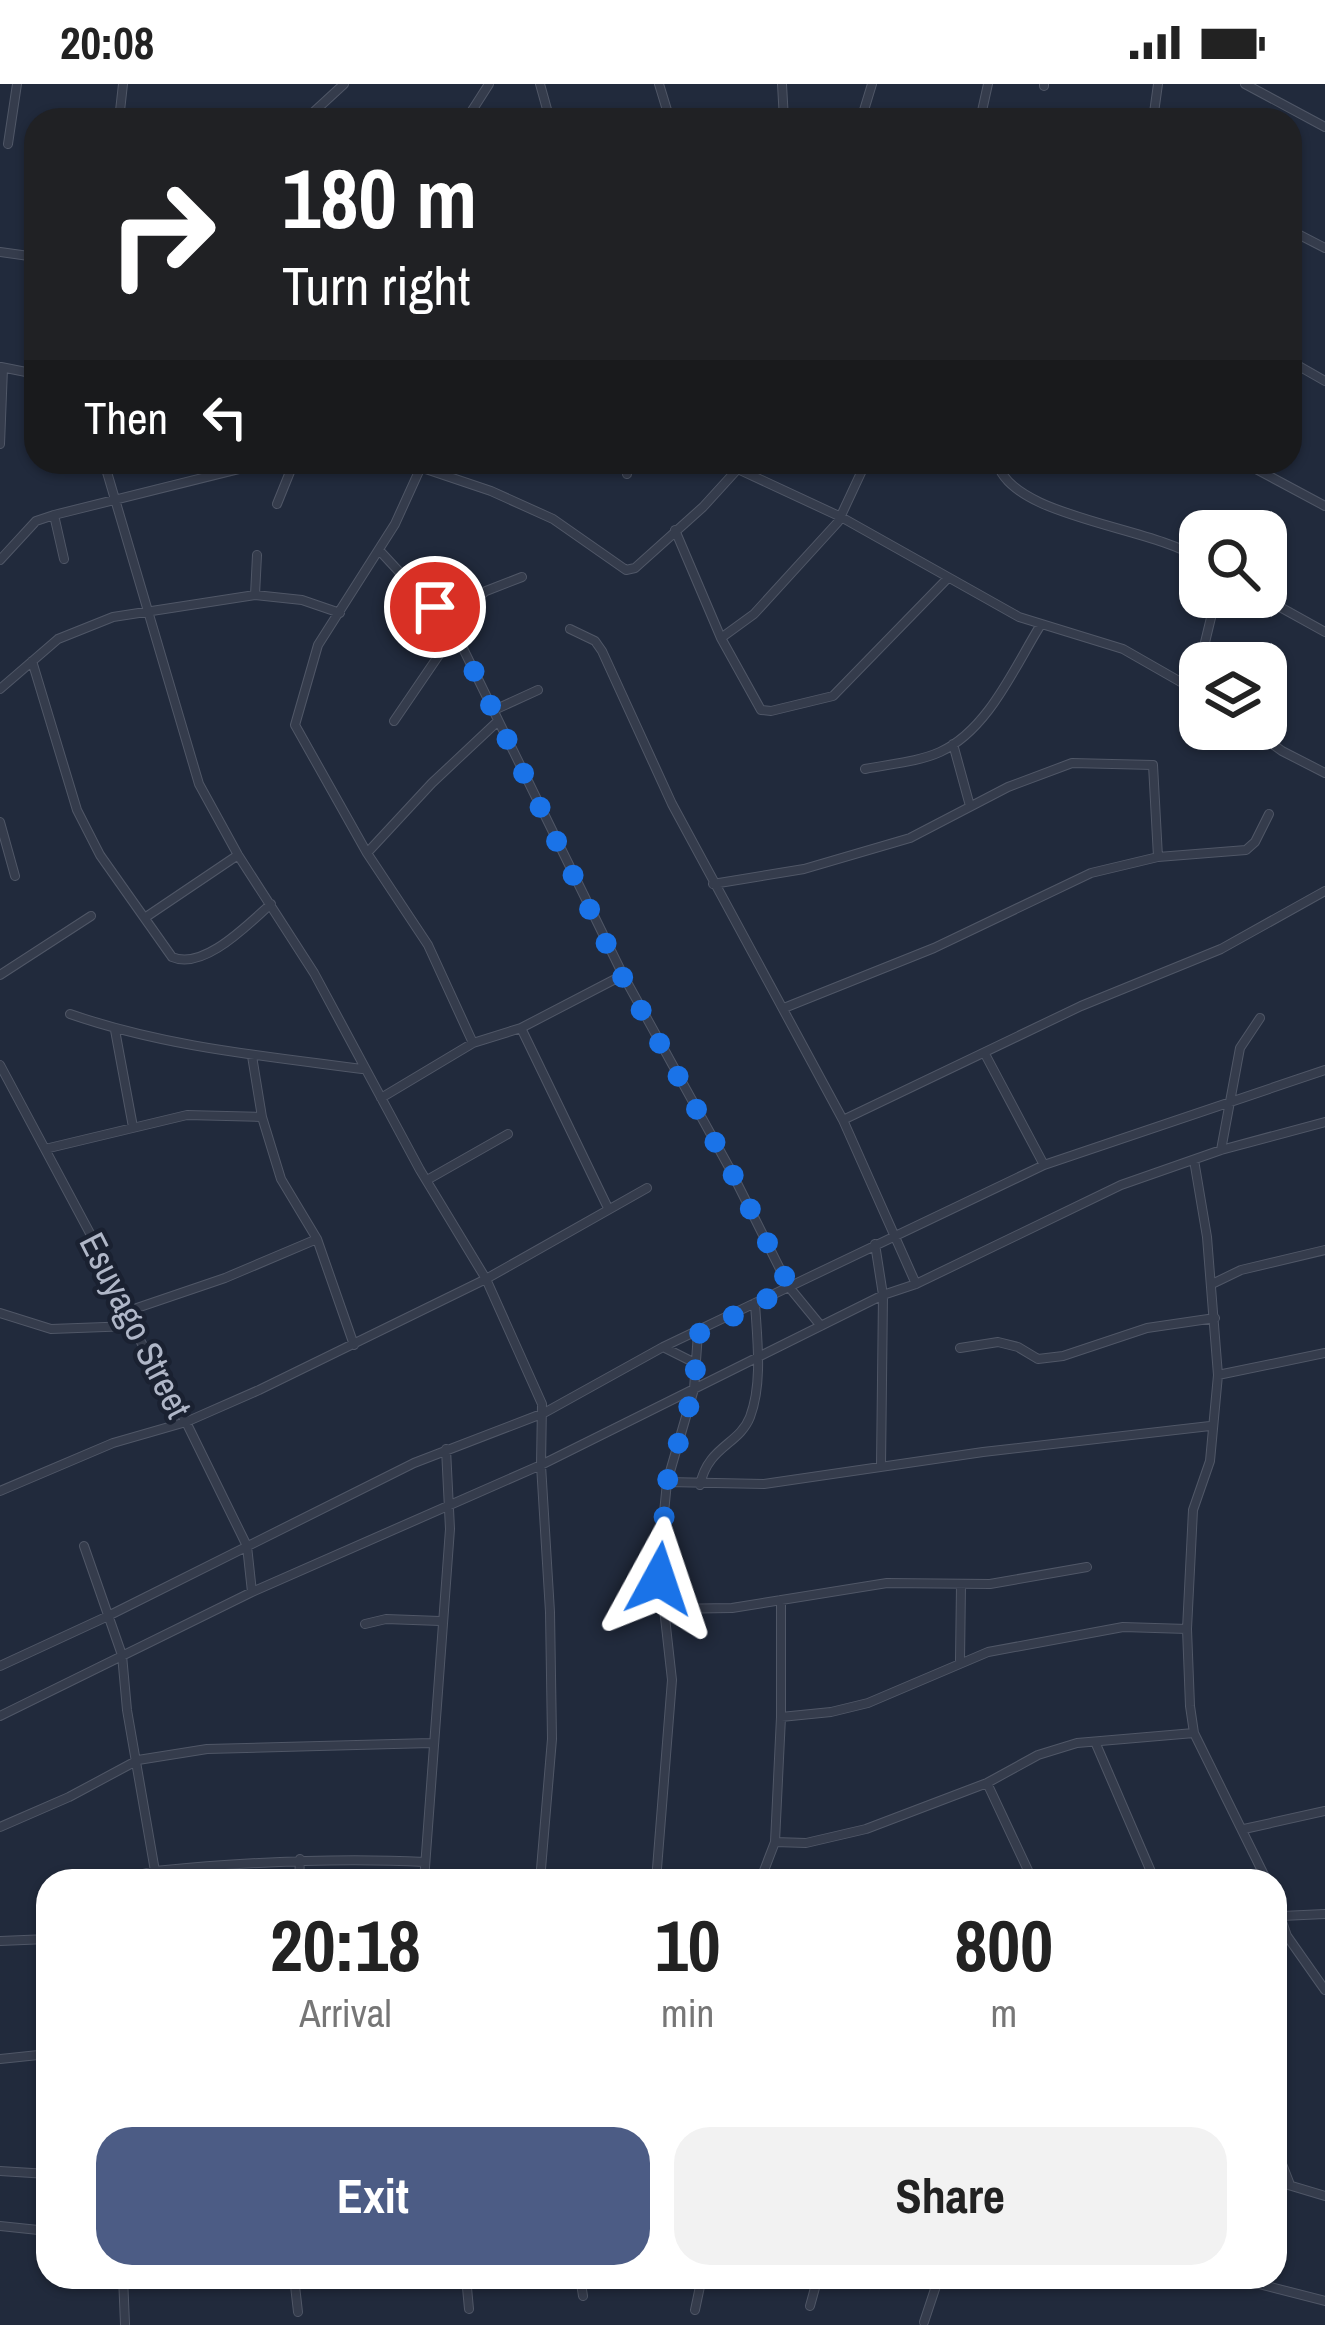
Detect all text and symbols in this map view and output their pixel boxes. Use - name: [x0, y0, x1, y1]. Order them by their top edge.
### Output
- text: 20:08: [60, 12, 154, 73]
- text: 180 m: [282, 141, 477, 254]
- icon: right: [84, 156, 240, 312]
- text: Turn right: [282, 249, 470, 322]
- icon: left: [192, 384, 258, 450]
- text: Then: [84, 387, 168, 448]
- map controls: [1179, 510, 1287, 750]
- button: search: [1179, 510, 1287, 618]
- pin: [384, 556, 486, 658]
- icon: arrive: [402, 574, 468, 640]
- button: layers: [1179, 642, 1287, 750]
- street label: Esuyago Street: [69, 1224, 203, 1426]
- position arrow: [596, 1516, 722, 1642]
- text: 20:18: [270, 1896, 421, 1993]
- text: 10: [655, 1896, 721, 1993]
- text: 800: [955, 1896, 1053, 1993]
- text: Arrival: [299, 1987, 392, 2039]
- text: min: [661, 1987, 714, 2039]
- text: m: [990, 1987, 1017, 2039]
- button: Exit: [96, 2127, 650, 2265]
- button: Share: [674, 2127, 1227, 2265]

